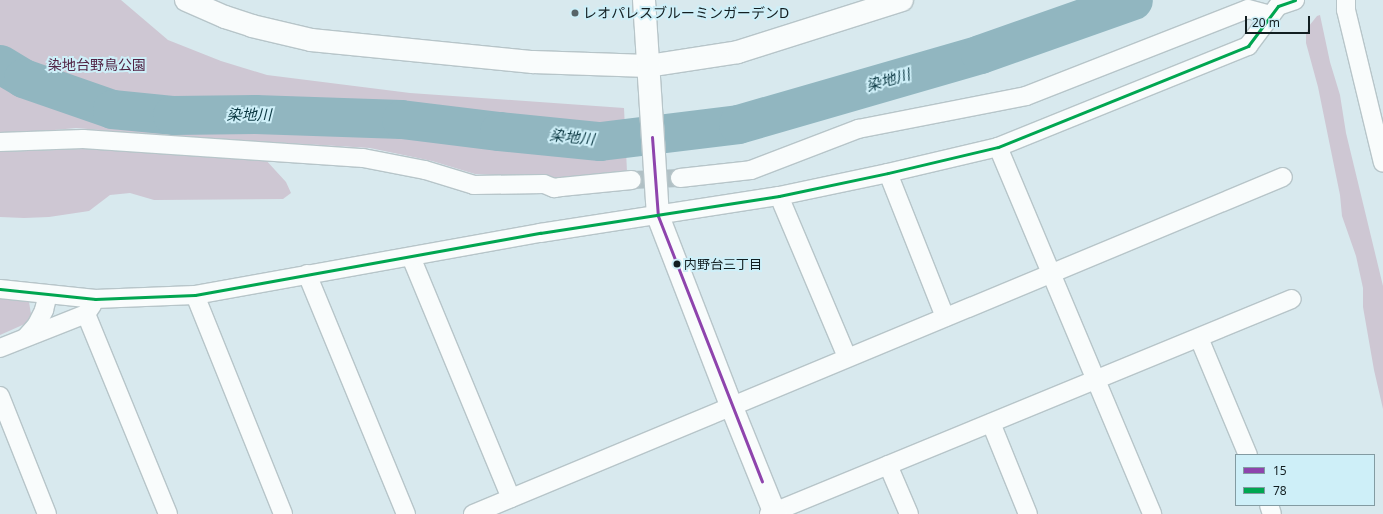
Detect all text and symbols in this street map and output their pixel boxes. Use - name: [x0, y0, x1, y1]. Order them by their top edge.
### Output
- place label: レオパレスブルーミンガーデンD: [583, 5, 789, 21]
- marker: レオパレスブルーミンガーデンD: [570, 8, 580, 18]
- scale bar: [1247, 8, 1312, 34]
- text: 20 m: [1252, 14, 1280, 31]
- park label: 染地台野鳥公園: [48, 57, 146, 73]
- water label: 染地川: [864, 65, 912, 95]
- water label: 染地川: [227, 106, 271, 124]
- water label: 染地川: [549, 126, 595, 148]
- place label: 内野台三丁目: [684, 256, 762, 272]
- marker: 内野台三丁目: [672, 259, 682, 269]
- legend: [1235, 454, 1375, 506]
- text: 15: [1273, 462, 1287, 479]
- text: 78: [1273, 482, 1287, 499]

